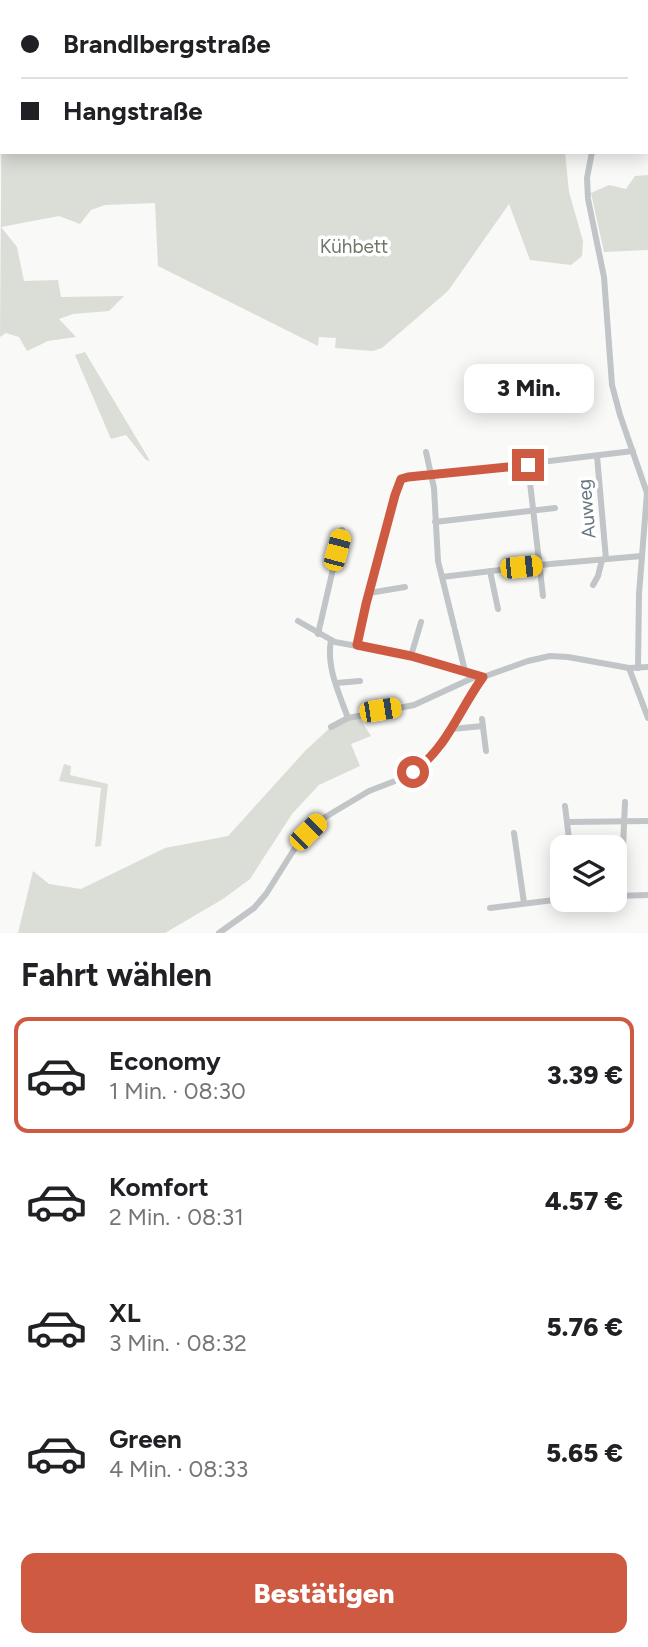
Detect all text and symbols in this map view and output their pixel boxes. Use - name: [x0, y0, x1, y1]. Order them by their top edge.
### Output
- text: Brandlbergstraße: [63, 28, 271, 60]
- text: Hangstraße: [63, 95, 203, 127]
- park label: Kühbett: [320, 235, 388, 258]
- callout: 3 Min.: [463, 364, 593, 412]
- text: 3 Min.: [497, 374, 561, 402]
- route end: [512, 449, 544, 481]
- street label: Auweg: [572, 478, 601, 540]
- car: [322, 527, 353, 573]
- car: [500, 554, 543, 580]
- car: [358, 696, 403, 724]
- route start: [397, 756, 429, 788]
- car: [286, 810, 331, 854]
- map controls: [550, 835, 627, 912]
- button: layers: [550, 835, 627, 912]
- text: Fahrt wählen: [21, 956, 212, 994]
- icon: car: [25, 1044, 88, 1107]
- text: Economy: [109, 1045, 221, 1077]
- text: 3.39 €: [547, 1059, 623, 1091]
- text: 1 Min. · 08:30: [109, 1077, 246, 1105]
- icon: car: [25, 1170, 88, 1233]
- text: Komfort: [109, 1171, 209, 1203]
- text: 4.57 €: [545, 1185, 623, 1217]
- text: 2 Min. · 08:31: [109, 1203, 244, 1231]
- icon: car: [25, 1296, 88, 1359]
- text: XL: [109, 1297, 141, 1329]
- text: 5.76 €: [546, 1311, 623, 1343]
- text: 3 Min. · 08:32: [109, 1329, 247, 1357]
- icon: car: [25, 1422, 88, 1485]
- text: Green: [109, 1423, 182, 1455]
- text: 5.65 €: [546, 1437, 623, 1469]
- text: 4 Min. · 08:33: [109, 1455, 248, 1483]
- button: Bestätigen: [21, 1553, 627, 1633]

